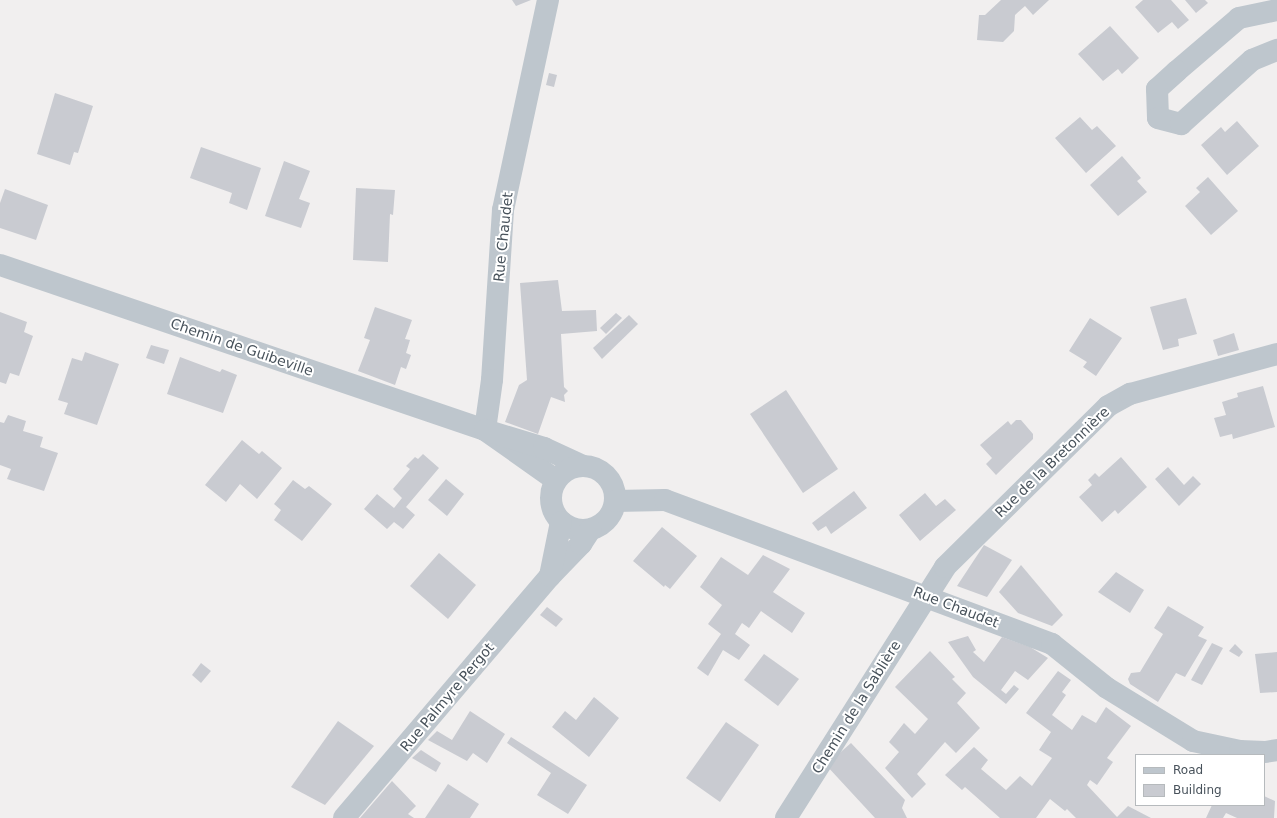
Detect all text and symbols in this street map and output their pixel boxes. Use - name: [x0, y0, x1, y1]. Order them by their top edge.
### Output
- street label: Rue Chaudet: [490, 191, 516, 283]
- street label: Chemin de Guibeville: [168, 315, 316, 379]
- street label: Rue de la Bretonnière: [992, 403, 1112, 521]
- street label: Rue Chaudet: [911, 583, 1001, 631]
- street label: Chemin de la Sablière: [808, 637, 904, 777]
- street label: Rue Palmyre Pergot: [397, 639, 497, 755]
- legend: [1135, 754, 1265, 806]
- text: Road: [1173, 763, 1203, 777]
- text: Building: [1173, 783, 1222, 797]

